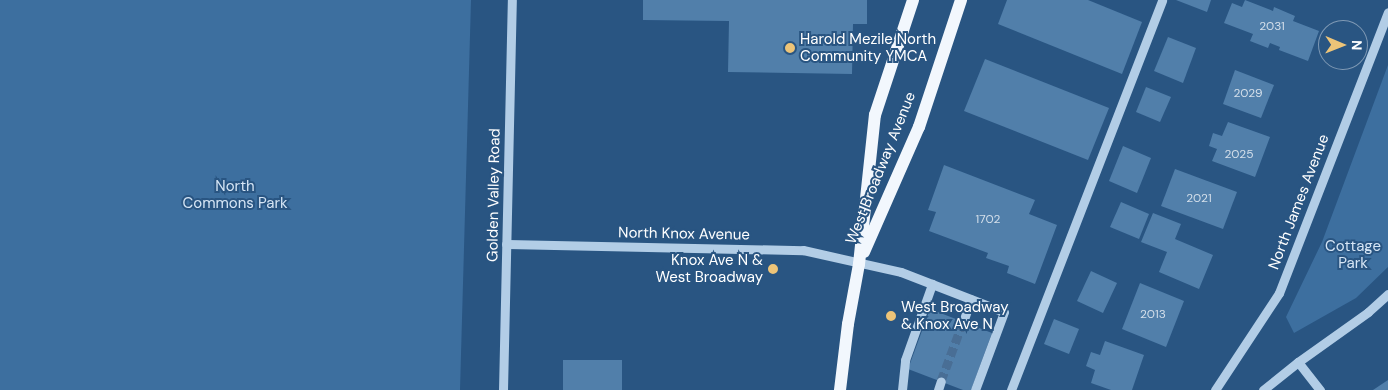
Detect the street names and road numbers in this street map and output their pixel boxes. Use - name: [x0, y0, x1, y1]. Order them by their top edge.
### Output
- street label: West Broadway Avenue: [842, 89, 920, 247]
- street label: Golden Valley Road: [484, 128, 504, 262]
- street label: North James Avenue: [1265, 132, 1333, 272]
- street label: North Knox Avenue: [618, 224, 750, 244]

